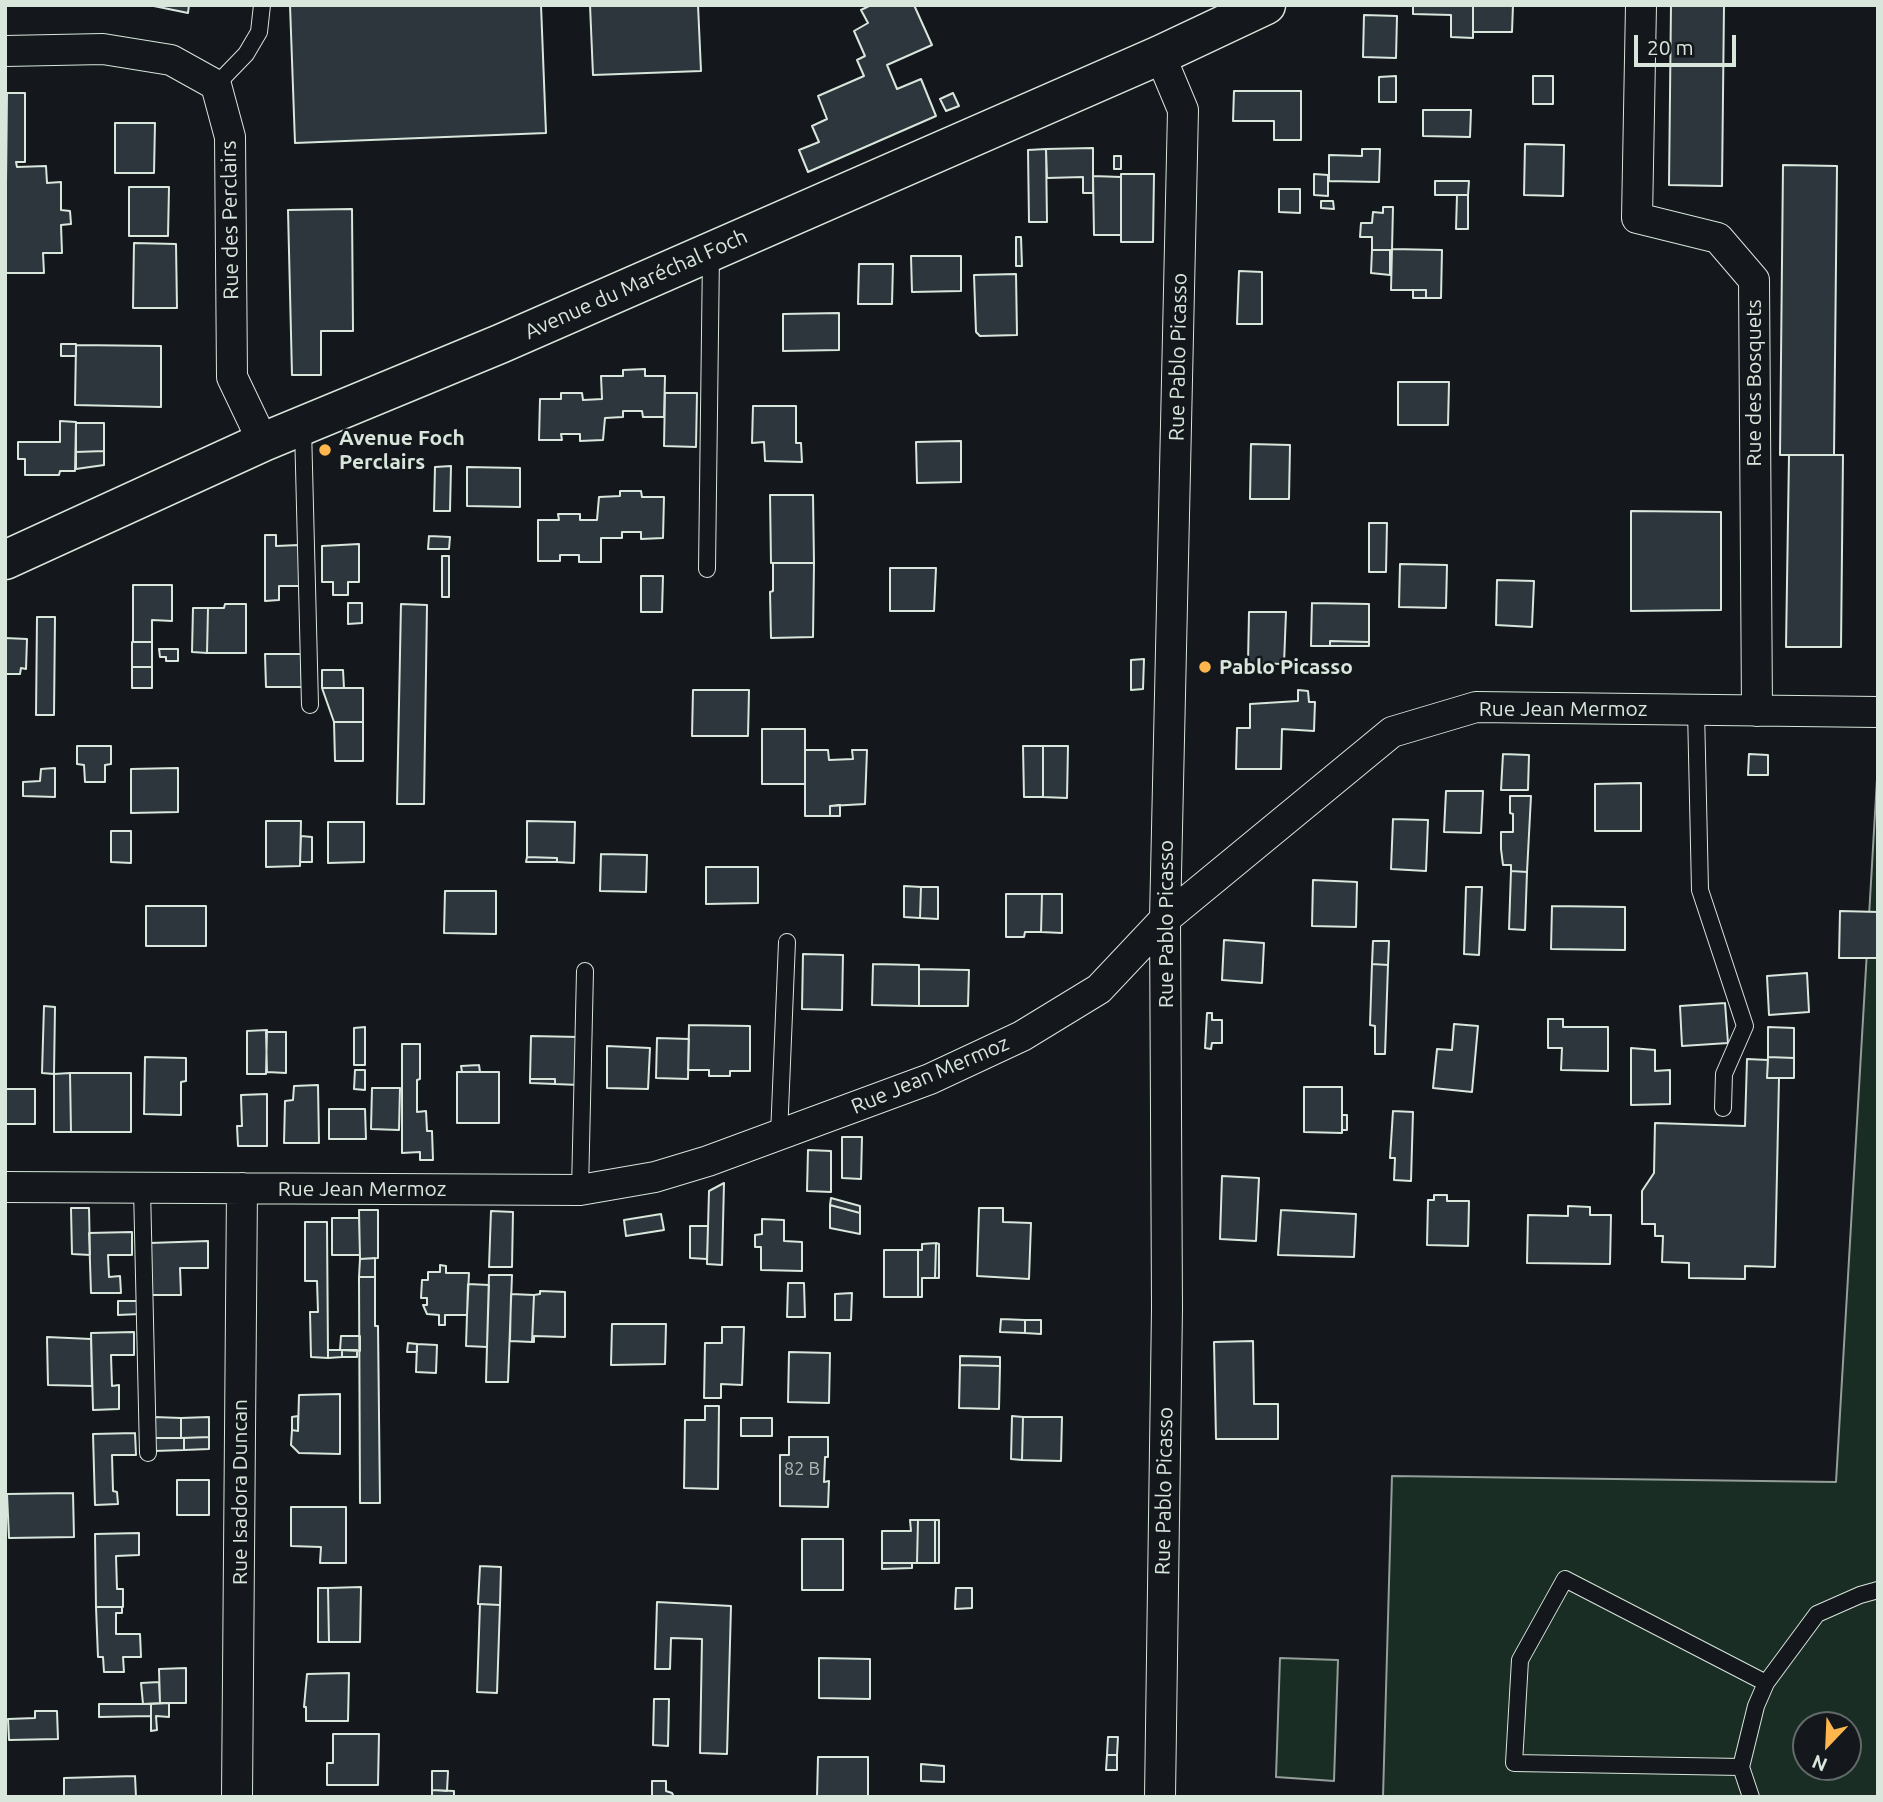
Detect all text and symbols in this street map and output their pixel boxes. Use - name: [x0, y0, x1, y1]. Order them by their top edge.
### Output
- scale bar: [1638, 21, 1740, 65]
- text: 20 m: [1647, 35, 1694, 59]
- street label: Rue des Perclairs: [216, 140, 244, 300]
- street label: Avenue du Maréchal Foch: [521, 223, 751, 345]
- street label: Rue Pablo Picasso: [1164, 273, 1192, 441]
- street label: Rue des Bosquets: [1741, 299, 1767, 467]
- place label: Avenue Foch Perclairs: [339, 425, 465, 475]
- marker: Avenue Foch Perclairs: [317, 442, 333, 458]
- place label: Pablo Picasso: [1219, 654, 1353, 680]
- marker: Pablo Picasso: [1197, 659, 1213, 675]
- street label: Rue Jean Mermoz: [1479, 696, 1647, 722]
- street label: Rue Pablo Picasso: [1153, 840, 1179, 1008]
- street label: Rue Jean Mermoz: [847, 1030, 1013, 1120]
- street label: Rue Jean Mermoz: [278, 1176, 446, 1202]
- street label: Rue Isadora Duncan: [227, 1399, 253, 1585]
- street label: Rue Pablo Picasso: [1150, 1407, 1178, 1575]
- house number: 82 B: [784, 1458, 820, 1480]
- north arrow: [1792, 1711, 1862, 1781]
- text: N: [1809, 1751, 1830, 1776]

